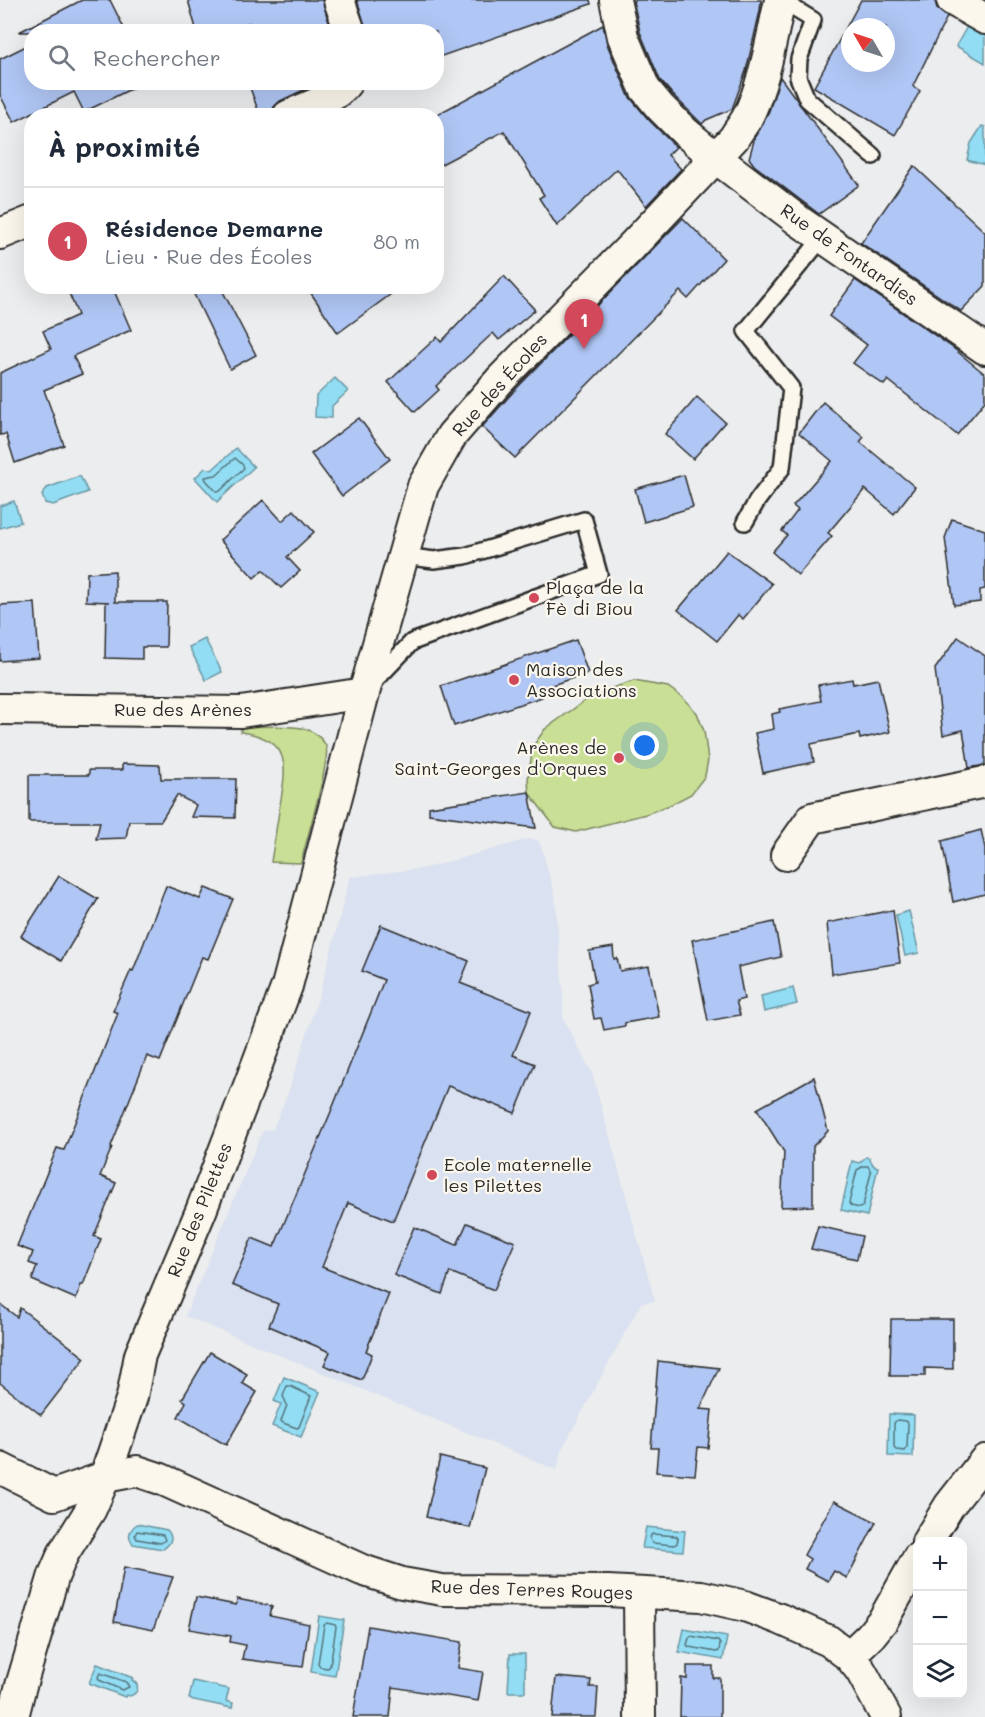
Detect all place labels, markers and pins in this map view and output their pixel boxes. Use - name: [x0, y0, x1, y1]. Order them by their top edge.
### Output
- pin: 1: [564, 300, 604, 349]
- place label: Plaça de la Fè di Biou: [546, 575, 644, 620]
- marker: Plaça de la Fè di Biou: [527, 591, 541, 605]
- place label: Maison des Associations: [526, 657, 637, 702]
- marker: Maison des Associations: [507, 673, 521, 687]
- place label: Arènes de Saint-Georges d'Orques: [394, 735, 607, 780]
- marker: Arènes de Saint-Georges d'Orques: [612, 751, 626, 765]
- place label: Ecole maternelle les Pilettes: [444, 1152, 592, 1197]
- marker: Ecole maternelle les Pilettes: [425, 1168, 439, 1182]

